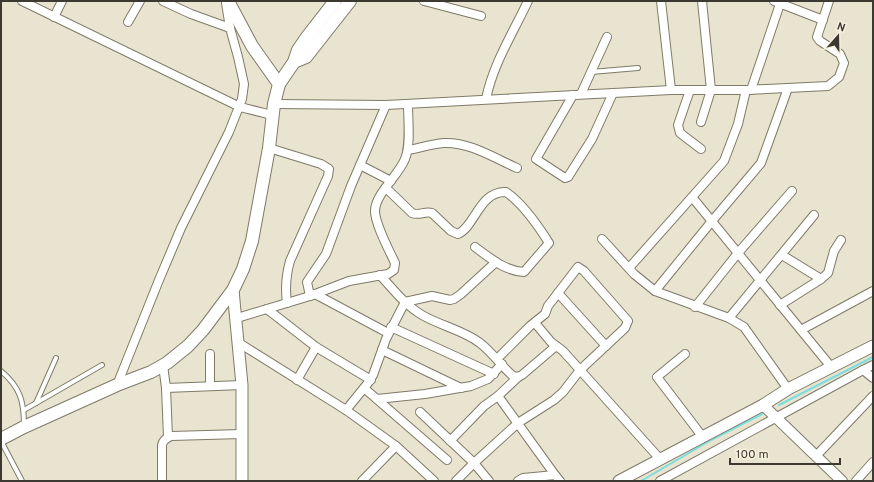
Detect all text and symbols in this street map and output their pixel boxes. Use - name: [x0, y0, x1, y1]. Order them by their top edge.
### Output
- north arrow: [818, 16, 858, 56]
- text: N: [835, 20, 847, 35]
- scale bar: [730, 440, 840, 466]
- text: 100 m: [736, 447, 769, 463]

